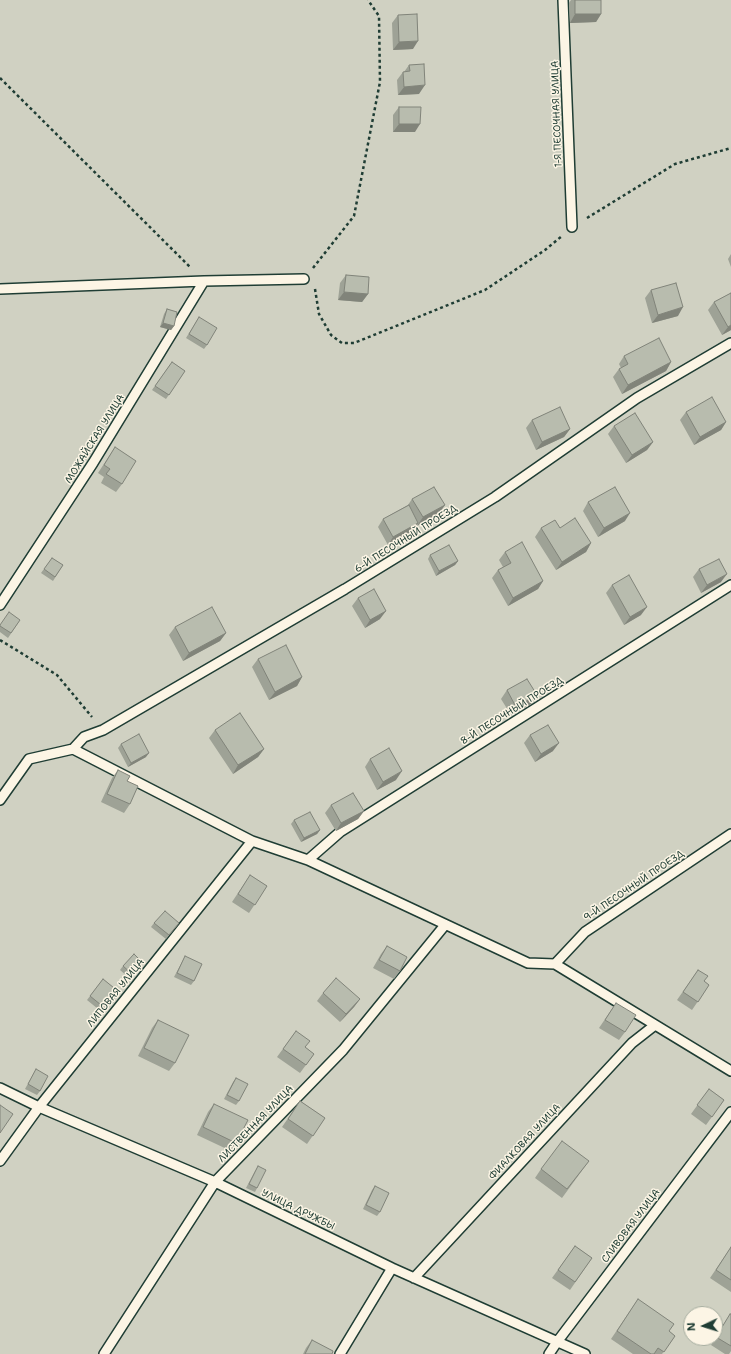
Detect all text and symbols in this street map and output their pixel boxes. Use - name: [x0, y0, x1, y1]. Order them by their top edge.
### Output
- street label: 1-Я ПЕСОЧНАЯ УЛИЦА: [549, 60, 565, 168]
- street label: МОЖАЙСКАЯ УЛИЦА: [63, 392, 127, 486]
- street label: 6-Й ПЕСОЧНЫЙ ПРОЕЗД: [353, 502, 459, 576]
- street label: 8-Й ПЕСОЧНЫЙ ПРОЕЗД: [459, 674, 565, 748]
- street label: 9-Й ПЕСОЧНЫЙ ПРОЕЗД: [582, 848, 686, 924]
- street label: ЛИПОВАЯ УЛИЦА: [85, 956, 147, 1030]
- street label: ЛИСТВЕННАЯ УЛИЦА: [216, 1083, 296, 1165]
- street label: ФИАЛКОВАЯ УЛИЦА: [487, 1101, 563, 1183]
- street label: УЛИЦА ДРУЖБЫ: [259, 1187, 337, 1233]
- street label: СЛИВОВАЯ УЛИЦА: [599, 1187, 663, 1265]
- north arrow: [683, 1306, 723, 1346]
- text: N: [684, 1322, 699, 1332]

